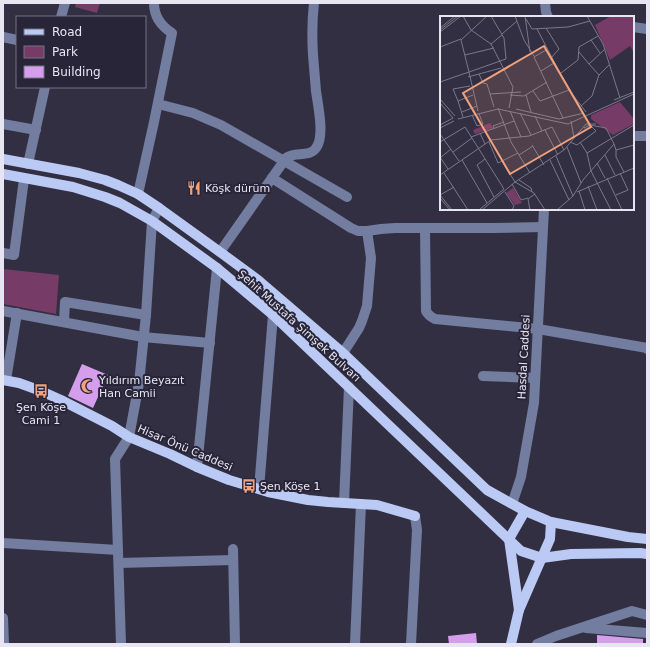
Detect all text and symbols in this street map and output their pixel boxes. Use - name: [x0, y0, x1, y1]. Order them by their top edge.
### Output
- legend: [16, 16, 146, 88]
- inset map: [440, 16, 634, 210]
- text: Road: [52, 25, 82, 39]
- text: Park: [52, 45, 78, 59]
- text: Building: [52, 65, 101, 79]
- restaurant icon: Köşk dürüm: [186, 180, 202, 196]
- place label: Köşk dürüm: [205, 182, 270, 195]
- street label: Şehit Mustafa Şimşek Bulvarı: [235, 267, 363, 385]
- street label: Hasdal Caddesi: [515, 314, 533, 400]
- place label: Yıldırım Beyazıt Han Camii: [98, 374, 185, 400]
- mosque icon: Yıldırım Beyazıt Han Camii: [80, 378, 96, 394]
- bus stop icon: Şen Köşe Cami 1: [33, 383, 49, 399]
- place label: Şen Köşe Cami 1: [16, 401, 66, 427]
- street label: Hisar Önü Caddesi: [136, 422, 234, 474]
- bus stop icon: Şen Köşe 1: [241, 478, 257, 494]
- place label: Şen Köşe 1: [260, 480, 321, 493]

